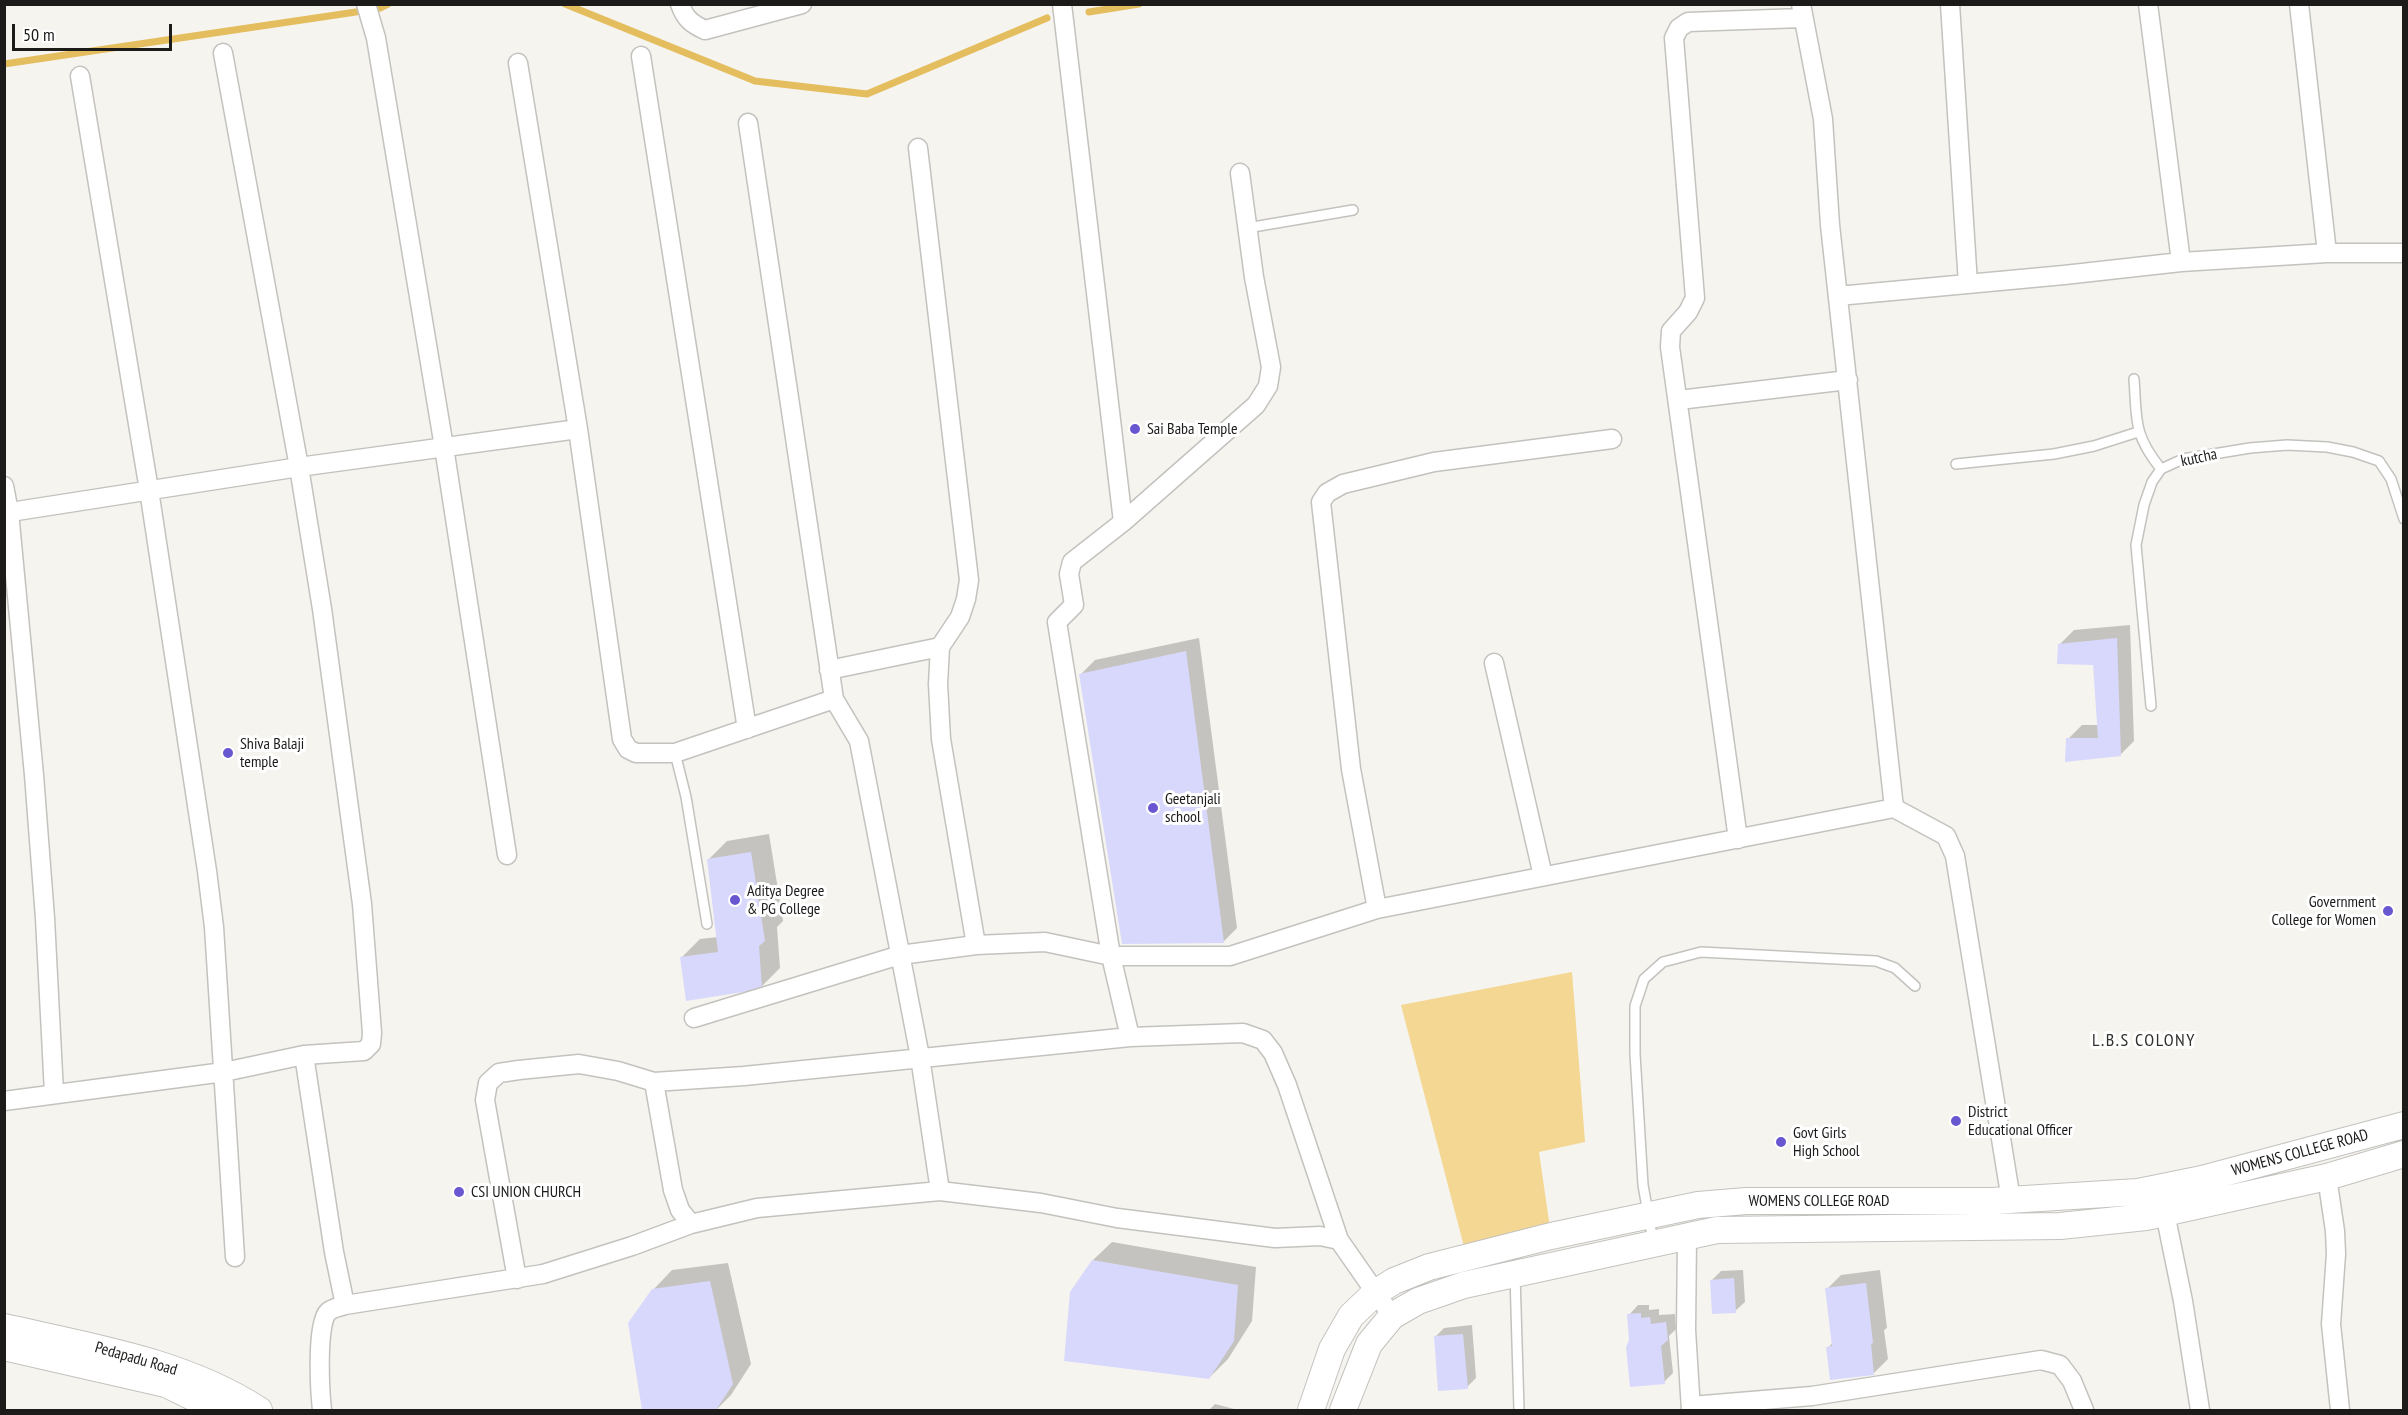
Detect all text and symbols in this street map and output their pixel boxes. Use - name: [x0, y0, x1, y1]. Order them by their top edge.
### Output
- scale bar: [15, 12, 176, 50]
- text: 50 m: [23, 23, 55, 46]
- place label: Sai Baba Temple: [1147, 419, 1238, 439]
- marker: Sai Baba Temple: [1128, 422, 1142, 436]
- street label: kutcha: [2179, 445, 2219, 471]
- place label: Shiva Balaji temple: [240, 734, 304, 772]
- marker: Shiva Balaji temple: [221, 746, 235, 760]
- place label: Geetanjali school: [1165, 789, 1221, 827]
- marker: Geetanjali school: [1146, 801, 1160, 815]
- place label: Aditya Degree & PG College: [747, 881, 824, 919]
- place label: Government College for Women: [2272, 892, 2376, 930]
- marker: Aditya Degree & PG College: [728, 893, 742, 907]
- marker: Government College for Women: [2381, 904, 2395, 918]
- district label: L.B.S COLONY: [2092, 1030, 2196, 1052]
- place label: District Educational Officer: [1968, 1102, 2072, 1140]
- marker: District Educational Officer: [1949, 1114, 1963, 1128]
- place label: Govt Girls High School: [1793, 1123, 1860, 1161]
- street label: WOMENS COLLEGE ROAD: [2229, 1126, 2371, 1180]
- marker: Govt Girls High School: [1774, 1135, 1788, 1149]
- place label: CSI UNION CHURCH: [471, 1182, 581, 1202]
- marker: CSI UNION CHURCH: [452, 1185, 466, 1199]
- street label: WOMENS COLLEGE ROAD: [1749, 1191, 1889, 1211]
- street label: Pedapadu Road: [93, 1338, 179, 1380]

